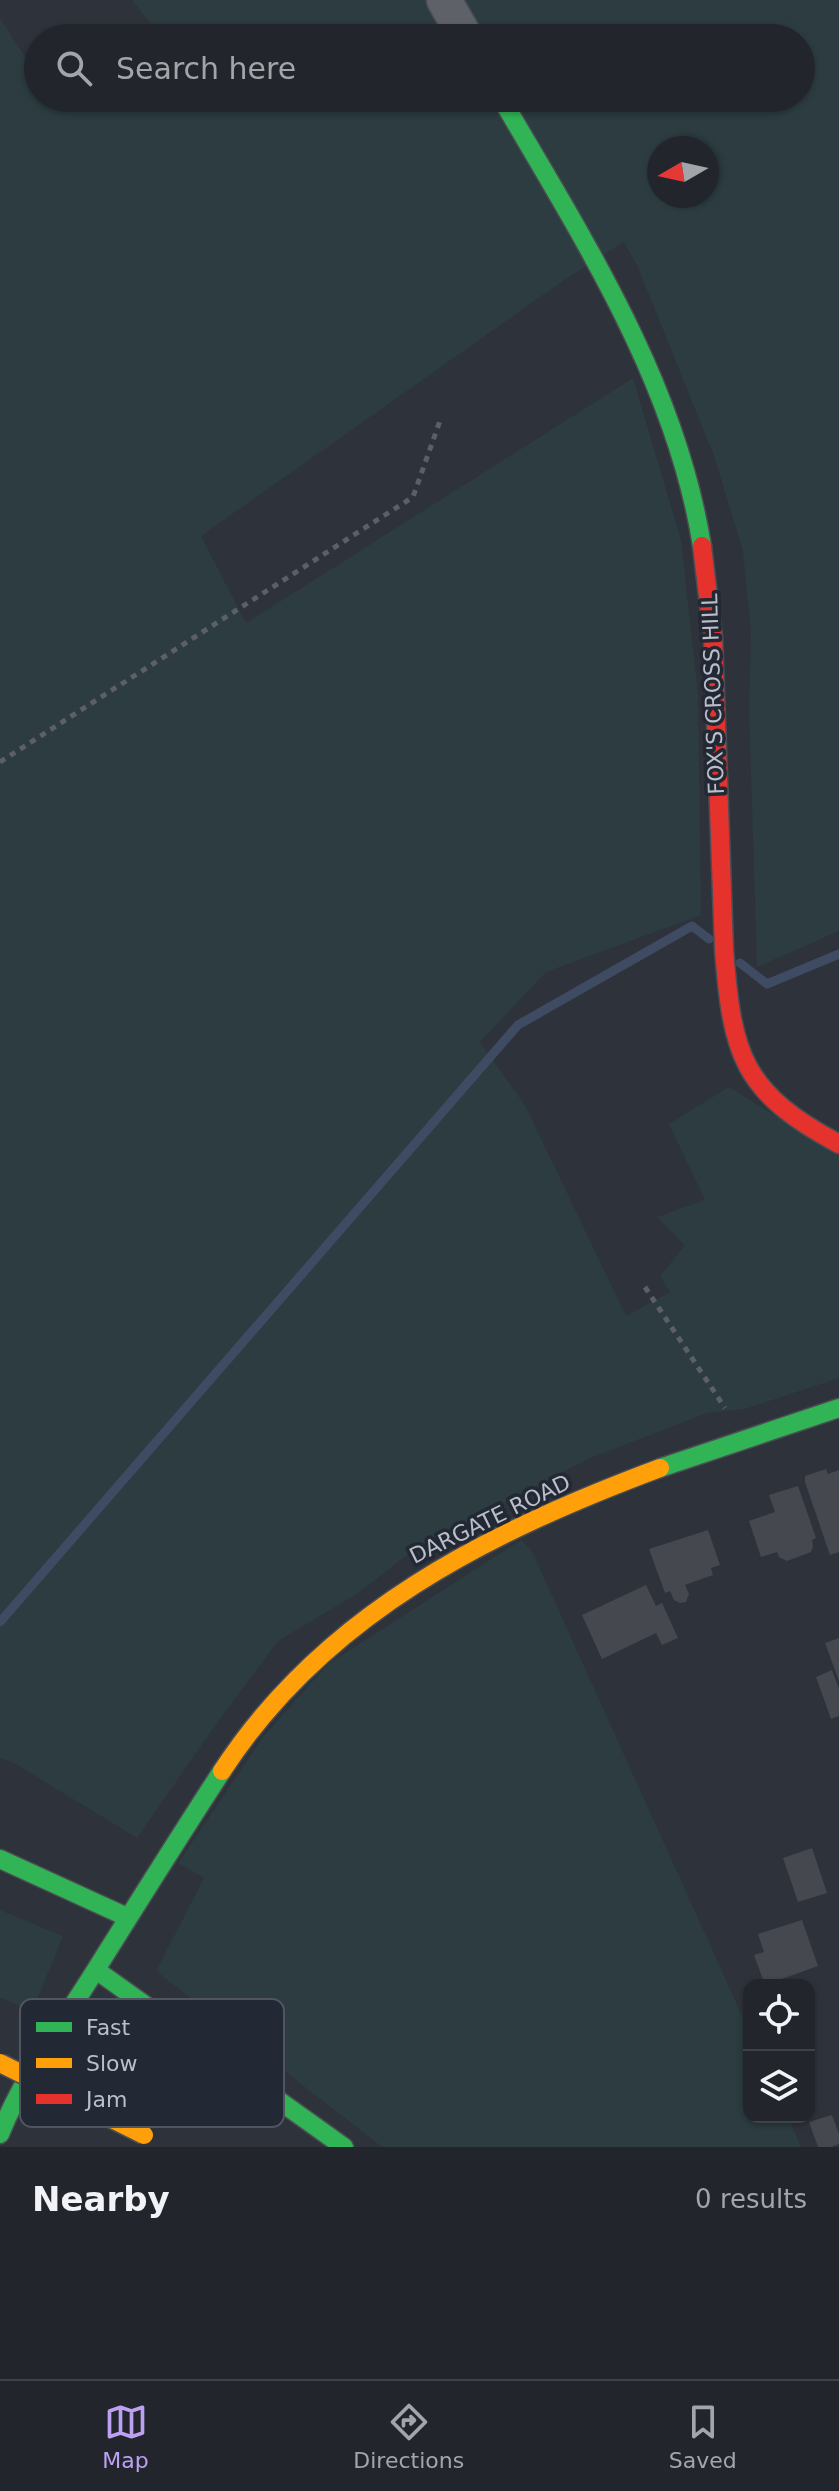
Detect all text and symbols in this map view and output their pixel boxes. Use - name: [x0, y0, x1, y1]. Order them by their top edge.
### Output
- search box: [24, 24, 815, 112]
- icon: search: [52, 46, 96, 90]
- text: Search here: [116, 51, 296, 86]
- north arrow: [647, 136, 719, 208]
- street label: FOX'S CROSS HILL: [697, 592, 729, 795]
- street label: DARGATE ROAD: [406, 1469, 574, 1569]
- map controls: [743, 1979, 815, 2123]
- button: locate: [743, 1979, 815, 2051]
- legend: [20, 1999, 284, 2127]
- text: Fast: [86, 2015, 131, 2040]
- text: Slow: [86, 2051, 138, 2076]
- button: layers: [743, 2051, 815, 2123]
- text: Jam: [84, 2087, 127, 2112]
- text: Nearby: [32, 2179, 170, 2219]
- text: 0 results: [695, 2184, 807, 2214]
- tab: Map: [102, 2400, 149, 2473]
- tab: Directions: [353, 2400, 464, 2473]
- tab: Saved: [669, 2400, 737, 2473]

